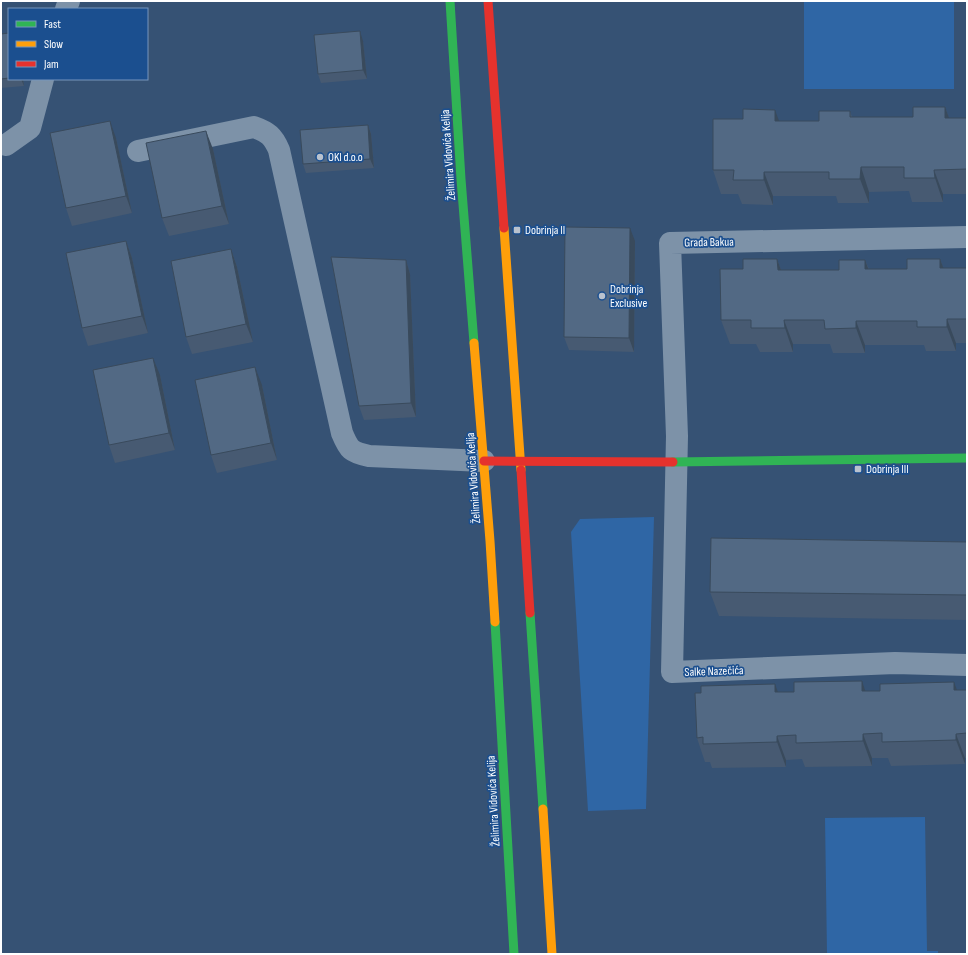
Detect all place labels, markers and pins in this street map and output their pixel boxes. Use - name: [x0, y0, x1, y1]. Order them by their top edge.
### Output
- place label: OKI d.o.o: [328, 150, 363, 165]
- marker: OKI d.o.o: [315, 152, 325, 162]
- place label: Dobrinja II: [525, 223, 565, 238]
- marker: Dobrinja II: [512, 225, 522, 235]
- place label: Dobrinja Exclusive: [610, 282, 647, 311]
- marker: Dobrinja Exclusive: [597, 291, 607, 301]
- place label: Dobrinja III: [866, 462, 909, 477]
- marker: Dobrinja III: [853, 464, 863, 474]

